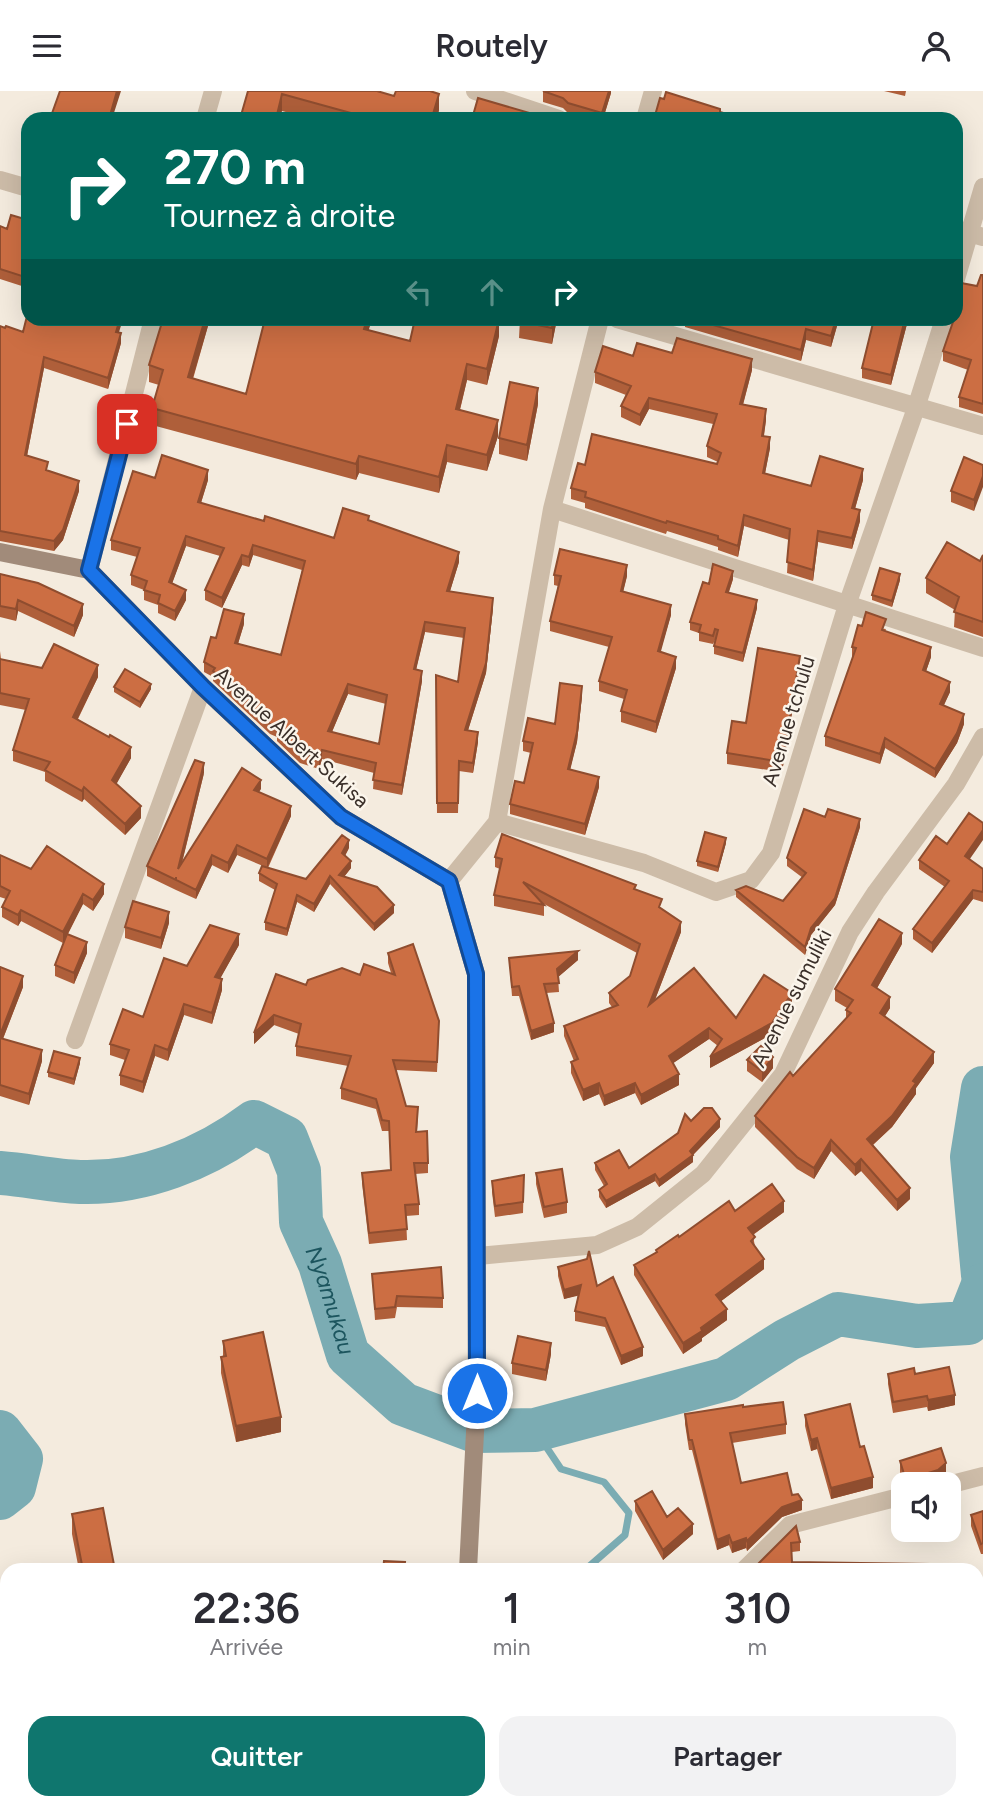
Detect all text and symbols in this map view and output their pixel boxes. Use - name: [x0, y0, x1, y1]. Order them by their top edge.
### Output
- icon: menu: [28, 27, 66, 65]
- text: Routely: [435, 27, 548, 65]
- icon: person: [917, 27, 955, 65]
- text: 270 m: [164, 137, 306, 196]
- icon: right: [49, 140, 140, 231]
- text: Tournez à droite: [164, 197, 395, 235]
- icon: left: [400, 273, 438, 311]
- icon: ahead: [473, 273, 511, 311]
- icon: right: [546, 273, 584, 311]
- pin: [97, 394, 157, 454]
- icon: arrive: [108, 405, 146, 443]
- street label: Avenue tchulu: [756, 653, 820, 789]
- street label: Avenue Albert Sukisa: [210, 661, 374, 813]
- street label: Avenue sumuliki: [745, 925, 837, 1071]
- water label: Nyamukau: [300, 1241, 361, 1358]
- position arrow: [440, 1356, 514, 1430]
- map controls: [891, 1472, 961, 1542]
- button: sound: [891, 1472, 961, 1542]
- text: 22:36: [193, 1583, 300, 1634]
- text: 1: [503, 1583, 520, 1634]
- text: 310: [723, 1583, 791, 1634]
- text: Arrivée: [210, 1633, 283, 1661]
- text: min: [493, 1633, 530, 1661]
- text: m: [747, 1633, 767, 1661]
- button: Quitter: [28, 1716, 485, 1796]
- button: Partager: [499, 1716, 956, 1796]

